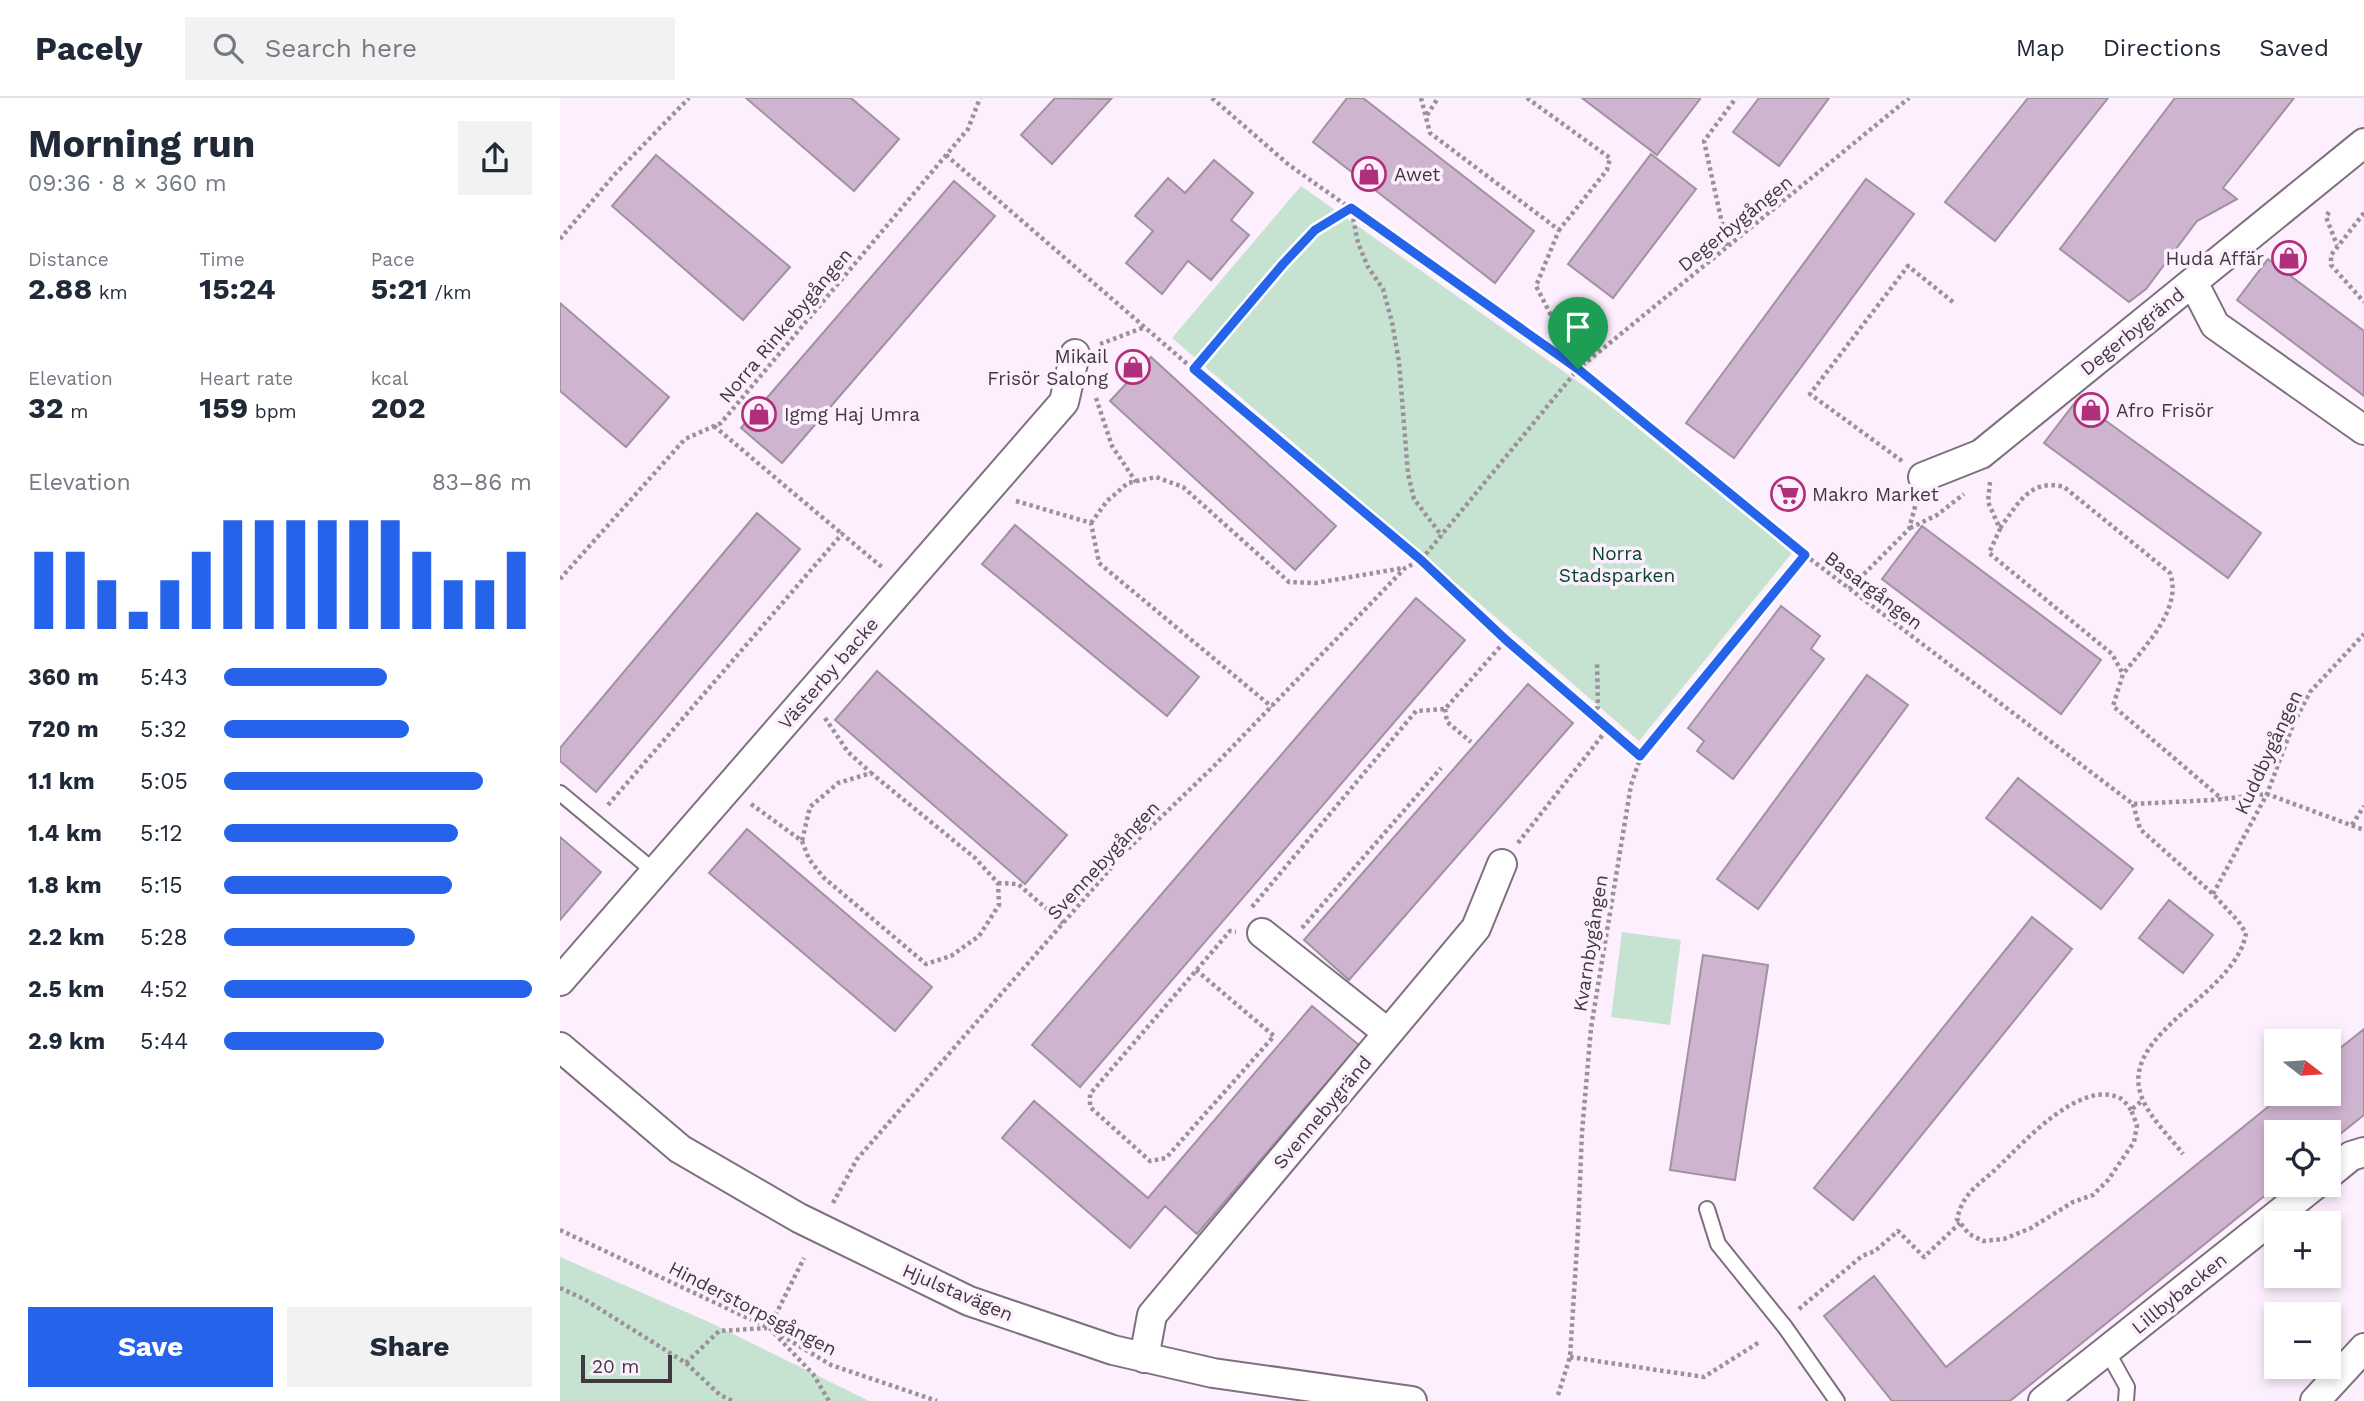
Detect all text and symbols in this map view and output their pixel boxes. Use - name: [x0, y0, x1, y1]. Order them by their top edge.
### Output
- search box: [185, 17, 675, 80]
- text: Pacely: [35, 29, 143, 68]
- icon: search: [209, 29, 247, 67]
- text: Search here: [265, 33, 417, 63]
- text: Map: [2016, 34, 2065, 62]
- text: Directions: [2103, 34, 2221, 62]
- text: Saved: [2259, 34, 2329, 62]
- button: share: [458, 121, 532, 195]
- text: Morning run: [28, 122, 255, 166]
- shop icon: Awet: [1350, 155, 1388, 193]
- place label: Awet: [1394, 163, 1440, 186]
- text: 09:36 · 8 × 360 m: [28, 170, 227, 197]
- street label: Degerbygången: [1674, 170, 1797, 276]
- shop icon: Huda Affär: [2270, 239, 2308, 277]
- street label: Norra Rinkebygången: [714, 243, 857, 407]
- place label: Huda Affär: [2166, 247, 2264, 270]
- text: Distance: [28, 248, 109, 271]
- text: Time: [199, 248, 245, 271]
- text: Pace: [371, 248, 415, 271]
- text: 2.88: [28, 271, 92, 306]
- text: 15:24: [199, 271, 276, 306]
- text: 5:21: [371, 271, 428, 306]
- text: km: [92, 281, 128, 304]
- text: /km: [428, 281, 472, 304]
- street label: Degerbygränd: [2076, 283, 2189, 380]
- pin: [1548, 297, 1608, 369]
- icon: arrive: [1559, 308, 1597, 346]
- place label: Mikail Frisör Salong: [987, 345, 1109, 390]
- shop icon: Mikail Frisör Salong: [1114, 348, 1152, 386]
- text: Elevation: [28, 367, 113, 390]
- text: Heart rate: [199, 367, 293, 390]
- text: kcal: [371, 367, 408, 390]
- text: 32: [28, 390, 64, 425]
- text: 159: [199, 390, 248, 425]
- text: 202: [371, 390, 426, 425]
- shop icon: Afro Frisör: [2072, 391, 2110, 429]
- shop icon: Igmg Haj Umra: [740, 395, 778, 433]
- place label: Afro Frisör: [2116, 399, 2214, 422]
- text: m: [64, 400, 88, 423]
- text: bpm: [248, 400, 297, 423]
- place label: Igmg Haj Umra: [784, 403, 920, 426]
- text: Elevation: [28, 469, 131, 496]
- text: 83–86 m: [432, 469, 532, 496]
- supermarket icon: Makro Market: [1769, 475, 1807, 513]
- place label: Makro Market: [1812, 483, 1939, 506]
- park label: Norra Stadsparken: [1559, 542, 1675, 587]
- street label: Basargången: [1820, 546, 1927, 635]
- street label: Västerby backe: [774, 613, 883, 734]
- text: 360 m: [28, 664, 99, 691]
- text: 5:43: [140, 664, 188, 691]
- street label: Kuddbygången: [2230, 686, 2307, 818]
- text: 720 m: [28, 716, 99, 743]
- text: 5:32: [140, 716, 187, 743]
- text: 1.1 km: [28, 768, 95, 795]
- text: 5:05: [140, 768, 188, 795]
- street label: Svennebygången: [1042, 796, 1164, 925]
- text: 1.4 km: [28, 820, 102, 847]
- text: 5:12: [140, 820, 183, 847]
- text: 1.8 km: [28, 872, 102, 899]
- text: 5:15: [140, 872, 183, 899]
- street label: Kvarnbygången: [1568, 873, 1613, 1013]
- text: 2.2 km: [28, 924, 105, 951]
- text: 5:28: [140, 924, 188, 951]
- text: 2.5 km: [28, 976, 104, 1003]
- text: 4:52: [140, 976, 188, 1003]
- text: 2.9 km: [28, 1028, 105, 1055]
- text: 5:44: [140, 1028, 188, 1055]
- north arrow: [2264, 1029, 2342, 1106]
- map controls: [2264, 1029, 2341, 1379]
- street label: Svennebygränd: [1268, 1051, 1376, 1174]
- button: locate: [2264, 1120, 2341, 1197]
- button: +: [2264, 1211, 2341, 1288]
- street label: Lillbybacken: [2127, 1248, 2232, 1339]
- street label: Hinderstorpsgången: [665, 1256, 841, 1361]
- street label: Hjulstavägen: [899, 1259, 1017, 1326]
- button: −: [2264, 1302, 2341, 1379]
- button: Save: [28, 1307, 273, 1387]
- button: Share: [287, 1307, 532, 1387]
- scale bar: [581, 1352, 672, 1384]
- text: 20 m: [592, 1355, 639, 1378]

